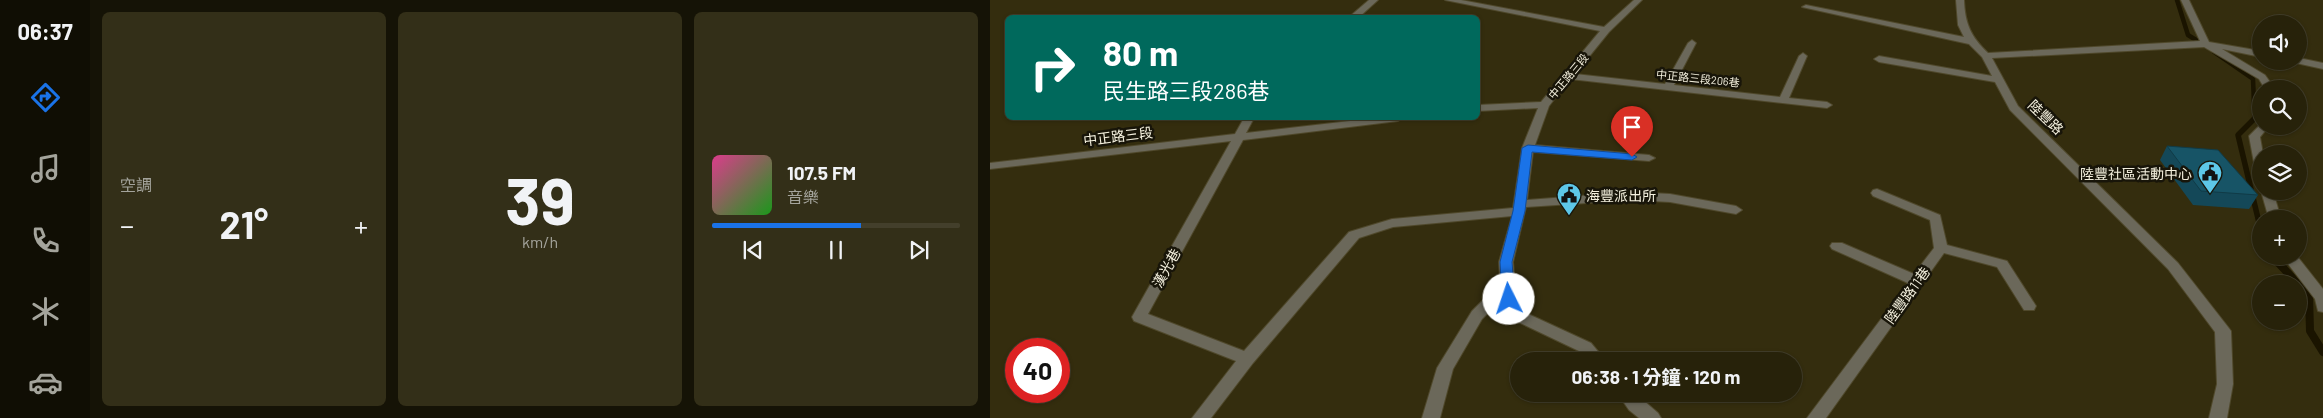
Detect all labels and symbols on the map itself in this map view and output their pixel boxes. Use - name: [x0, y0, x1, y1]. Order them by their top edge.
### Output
- street label: 中正路三段: [1545, 51, 1591, 101]
- street label: 中正路三段206巷: [1656, 67, 1740, 89]
- street label: 陸豐路: [2025, 96, 2067, 138]
- pin: [1611, 106, 1653, 157]
- street label: 中正路三段: [1082, 123, 1154, 149]
- public building icon: 陸豐社區活動中心: [2197, 160, 2223, 194]
- place label: 陸豐社區活動中心: [2080, 165, 2192, 182]
- public building icon: 海豐派出所: [1556, 182, 1582, 216]
- place label: 海豐派出所: [1586, 187, 1656, 204]
- street label: 漢光巷: [1148, 246, 1184, 290]
- street label: 陸豐路11巷: [1881, 263, 1933, 327]
- position arrow: [1482, 272, 1534, 324]
- speed limit sign: 40: [1005, 338, 1070, 403]

